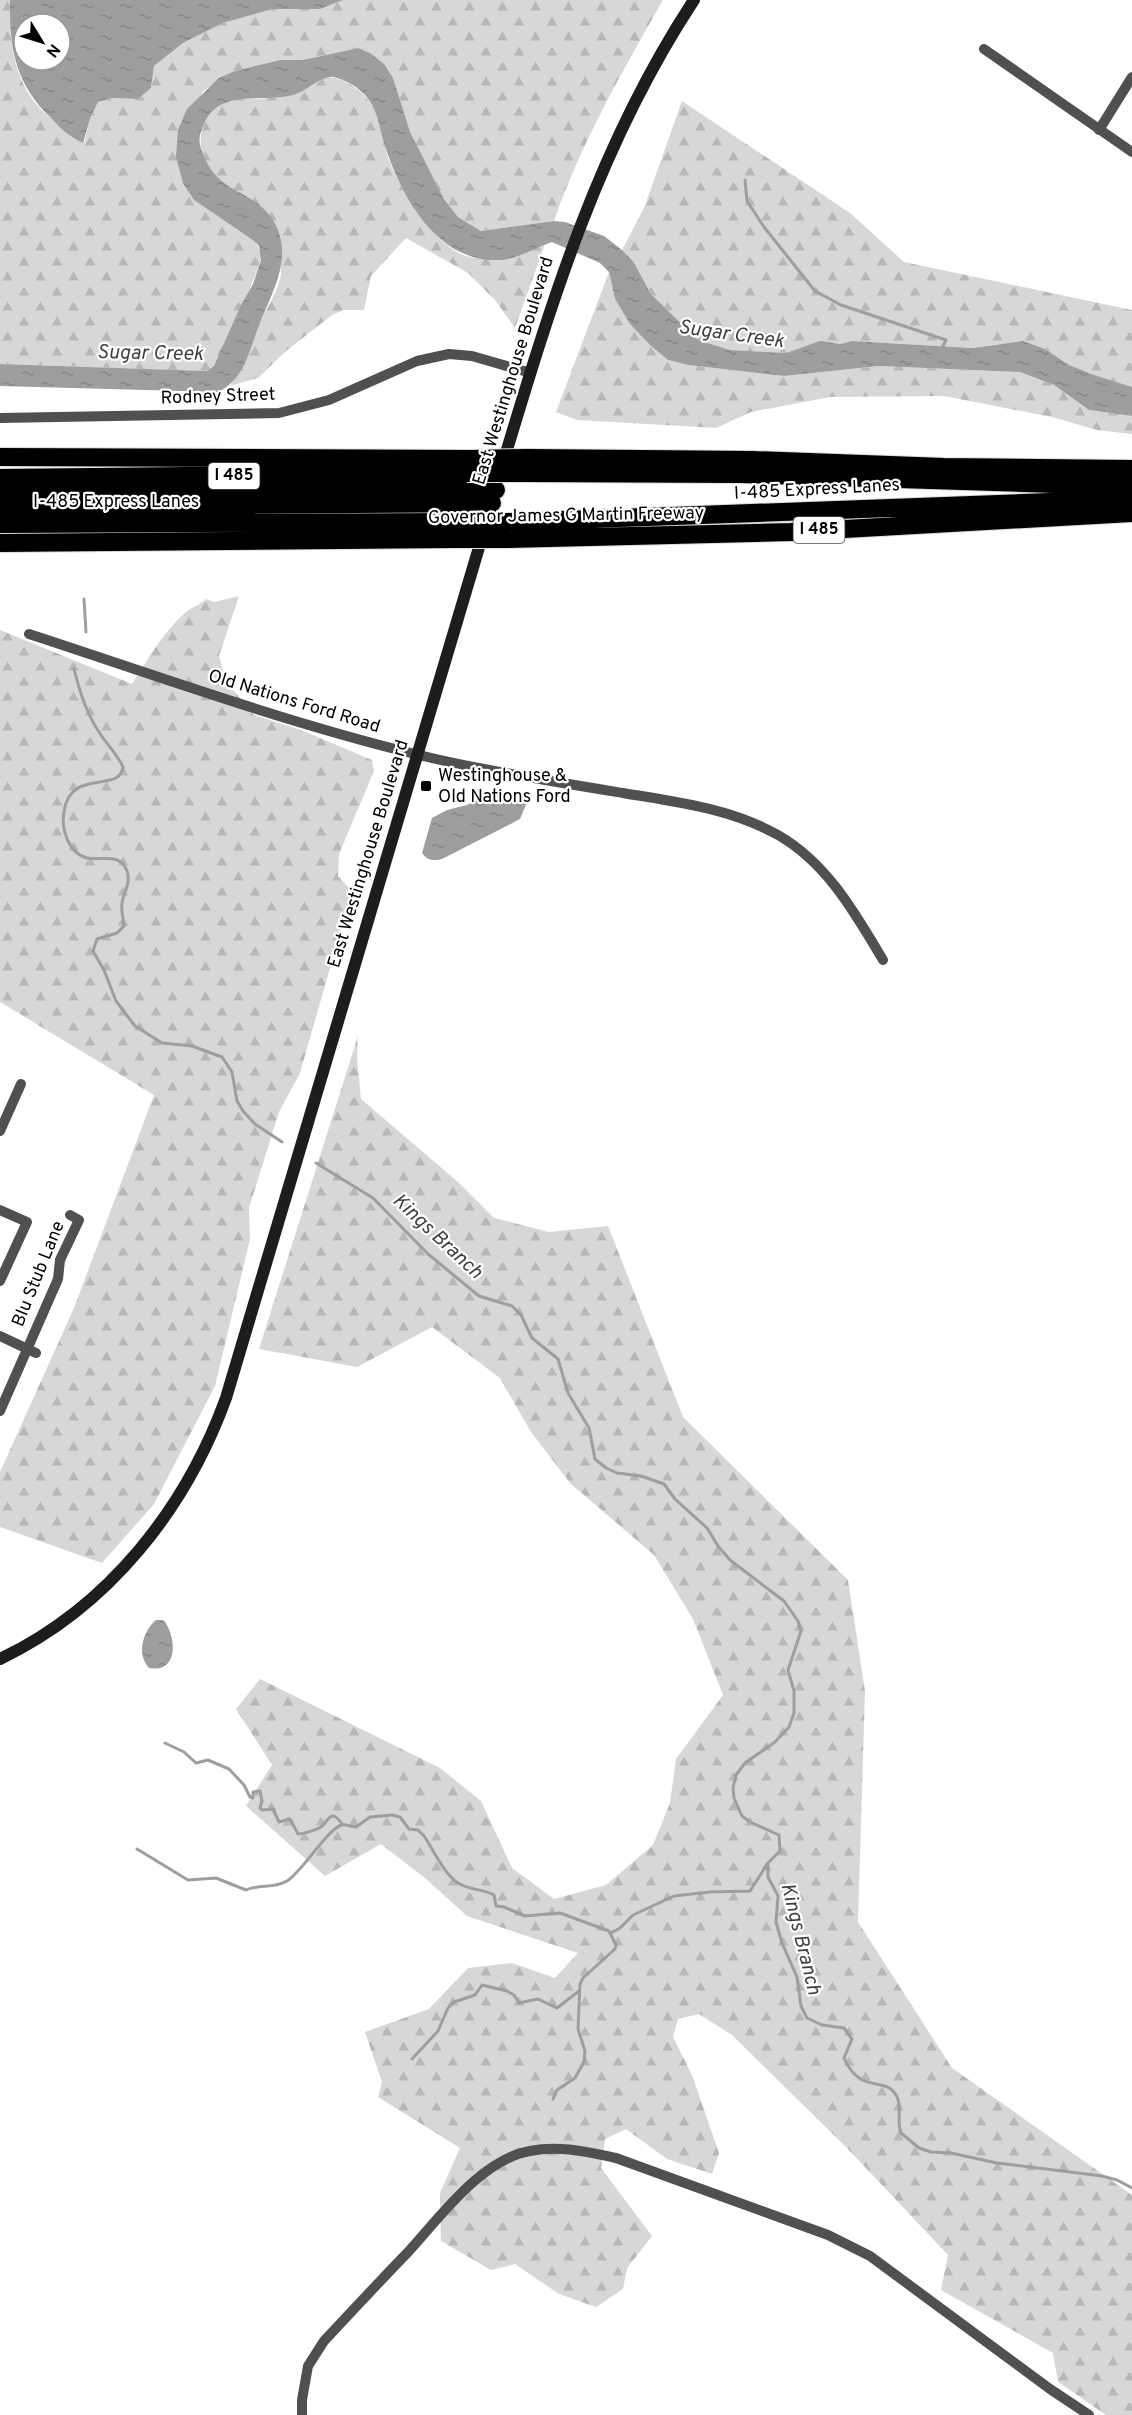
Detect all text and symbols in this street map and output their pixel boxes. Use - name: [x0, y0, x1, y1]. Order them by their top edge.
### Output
- north arrow: [12, 12, 72, 72]
- text: N: [41, 39, 64, 61]
- street label: East Westinghouse Boulevard: [468, 254, 560, 488]
- water label: Sugar Creek: [677, 315, 786, 355]
- water label: Sugar Creek: [97, 340, 204, 368]
- street label: Rodney Street: [160, 384, 276, 410]
- road number: I 485: [208, 463, 260, 489]
- street label: I-485 Express Lanes: [733, 474, 901, 506]
- street label: I-485 Express Lanes: [33, 491, 199, 514]
- street label: Governor James G Martin Freeway: [428, 502, 704, 530]
- road number: I 485: [794, 517, 844, 543]
- street label: Old Nations Ford Road: [205, 665, 383, 739]
- street label: East Westinghouse Boulevard: [323, 737, 415, 971]
- place label: Westinghouse & Old Nations Ford: [438, 765, 571, 809]
- marker: Westinghouse & Old Nations Ford: [419, 779, 433, 793]
- water label: Kings Branch: [386, 1188, 488, 1286]
- street label: Blu Stub Lane: [7, 1218, 71, 1330]
- water label: Kings Branch: [774, 1880, 826, 1998]

